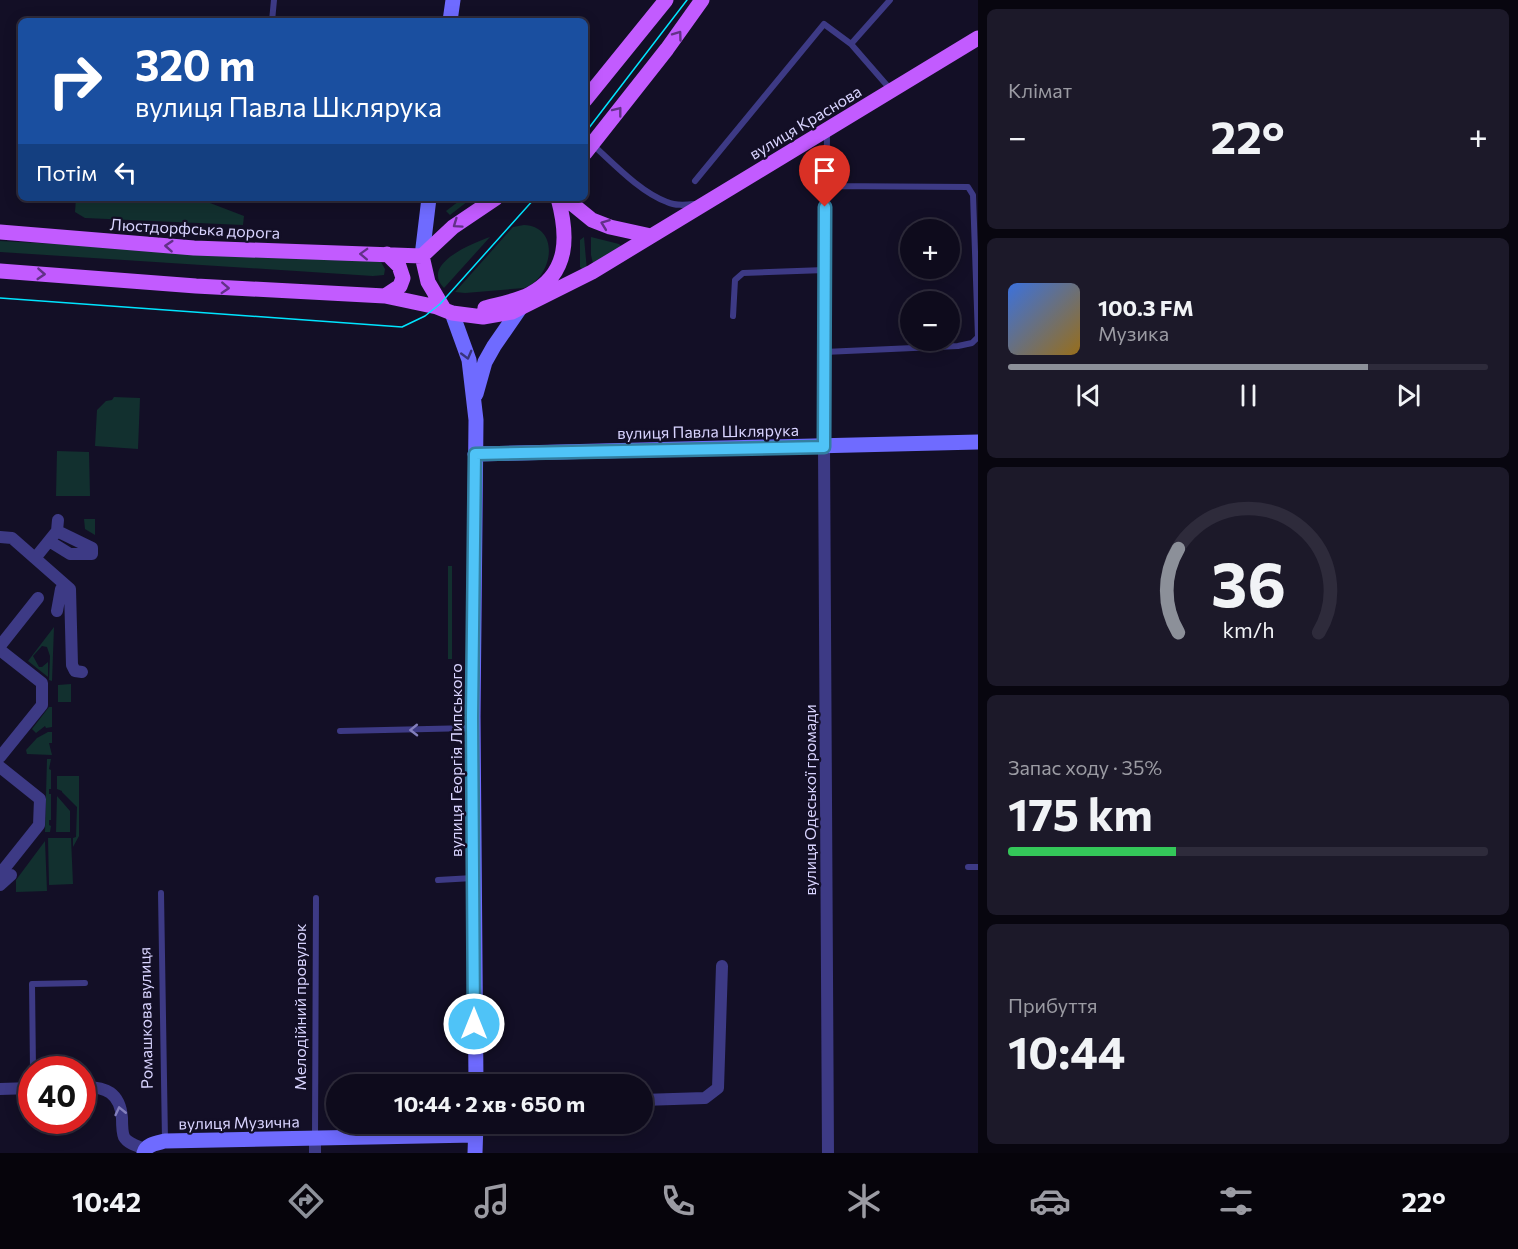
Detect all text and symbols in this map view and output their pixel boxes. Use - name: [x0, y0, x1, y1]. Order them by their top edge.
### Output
- one-way arrow: [670, 30, 681, 41]
- text: 320 m: [135, 38, 255, 90]
- icon: right: [36, 42, 114, 120]
- text: Клімат: [1008, 78, 1072, 102]
- street label: вулиця Краснова: [746, 81, 864, 163]
- text: вулиця Павла Шклярука: [135, 90, 442, 123]
- one-way arrow: [611, 106, 622, 117]
- text: 22°: [1211, 108, 1285, 163]
- text: −: [1008, 115, 1027, 156]
- text: +: [1469, 115, 1488, 156]
- pin: [799, 145, 850, 207]
- icon: arrive: [808, 154, 841, 187]
- icon: left: [109, 156, 142, 189]
- text: Потім: [36, 159, 97, 186]
- street label: Люстдорфська дорога: [109, 214, 281, 242]
- one-way arrow: [453, 217, 464, 228]
- one-way arrow: [600, 219, 610, 232]
- map controls: [900, 219, 960, 351]
- button: +: [900, 219, 960, 279]
- one-way arrow: [165, 239, 174, 252]
- one-way arrow: [359, 247, 368, 260]
- one-way arrow: [37, 267, 46, 280]
- one-way arrow: [221, 281, 230, 294]
- button: −: [900, 291, 960, 351]
- text: 100.3 FM: [1098, 294, 1194, 321]
- text: Музика: [1098, 321, 1169, 345]
- one-way arrow: [460, 350, 472, 360]
- icon: previous: [1072, 379, 1105, 412]
- icon: pause: [1232, 379, 1265, 412]
- icon: next: [1392, 379, 1425, 412]
- street label: вулиця Павла Шклярука: [617, 420, 799, 442]
- text: 36: [1211, 545, 1285, 621]
- text: km/h: [1222, 617, 1274, 643]
- street label: вулиця Георгія Липського: [446, 663, 465, 857]
- street label: вулиця Одеської громади: [800, 704, 819, 896]
- one-way arrow: [410, 723, 419, 736]
- text: Запас ходу · 35%: [1008, 755, 1162, 779]
- text: 175 km: [1008, 785, 1153, 840]
- street label: Мелодійний провулок: [290, 923, 309, 1091]
- street label: Ромашкова вулиця: [134, 947, 156, 1089]
- position arrow: [442, 992, 506, 1056]
- text: Прибуття: [1008, 993, 1098, 1017]
- text: 10:44: [1008, 1023, 1125, 1078]
- speed limit sign: 40: [18, 1056, 96, 1134]
- text: 10:44 · 2 хв · 650 m: [394, 1090, 585, 1117]
- one-way arrow: [114, 1106, 127, 1116]
- street label: вулиця Музична: [178, 1111, 300, 1133]
- icon: directions: [285, 1180, 327, 1222]
- icon: music: [471, 1180, 513, 1222]
- icon: phone: [657, 1180, 699, 1222]
- icon: climate: [843, 1180, 885, 1222]
- icon: car: [1029, 1180, 1071, 1222]
- icon: filters: [1215, 1180, 1257, 1222]
- text: 10:42: [72, 1185, 141, 1218]
- text: 22°: [1401, 1185, 1446, 1218]

